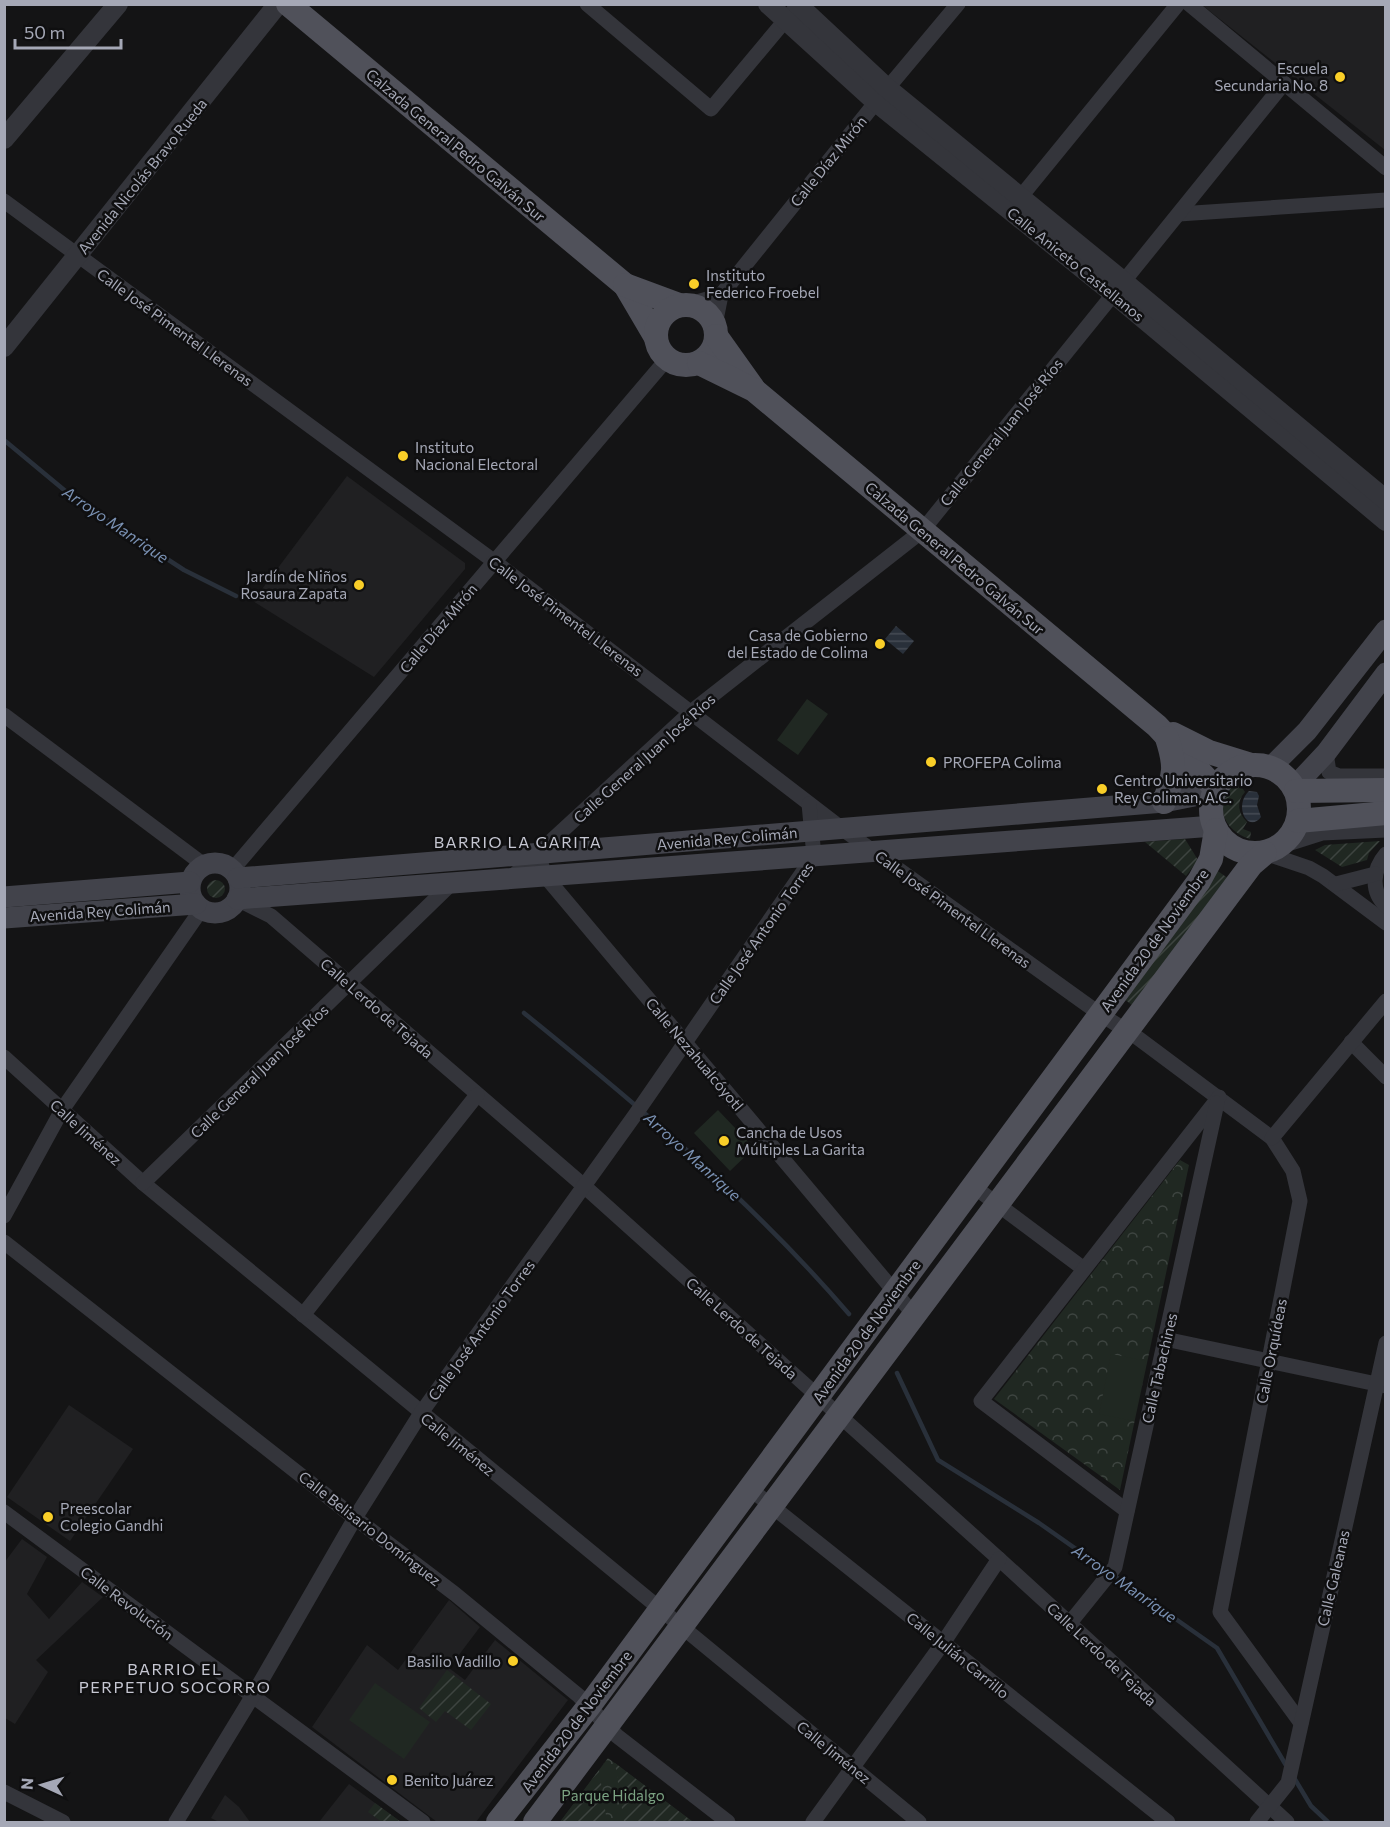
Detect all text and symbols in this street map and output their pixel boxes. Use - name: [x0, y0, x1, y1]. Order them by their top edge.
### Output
- scale bar: [15, 12, 122, 50]
- text: 50 m: [24, 21, 65, 43]
- place label: Escuela Secundaria No. 8: [1214, 59, 1328, 94]
- street label: Calzada General Pedro Galván Sur: [363, 65, 549, 225]
- marker: Escuela Secundaria No. 8: [1333, 70, 1347, 84]
- street label: Avenida Nicolás Bravo Rueda: [74, 95, 210, 257]
- street label: Calle Díaz Mirón: [786, 112, 870, 210]
- street label: Calle Aniceto Castellanos: [1004, 203, 1148, 325]
- street label: Calle José Pimentel Llerenas: [94, 264, 256, 390]
- place label: Instituto Federico Froebel: [706, 266, 819, 301]
- marker: Instituto Federico Froebel: [687, 277, 701, 291]
- street label: Calle General Juan José Ríos: [936, 354, 1066, 509]
- place label: Instituto Nacional Electoral: [415, 438, 538, 473]
- marker: Instituto Nacional Electoral: [396, 449, 410, 463]
- street label: Calzada General Pedro Galván Sur: [862, 478, 1048, 638]
- water label: Arroyo Manrique: [59, 481, 173, 567]
- street label: Calle José Pimentel Llerenas: [485, 552, 647, 680]
- place label: Jardín de Niños Rosaura Zapata: [240, 567, 347, 602]
- marker: Jardín de Niños Rosaura Zapata: [352, 578, 366, 592]
- street label: Calle Díaz Mirón: [395, 580, 481, 676]
- place label: Casa de Gobierno del Estado de Colima: [727, 626, 868, 661]
- marker: Casa de Gobierno del Estado de Colima: [873, 637, 887, 651]
- street label: Calle General Juan José Ríos: [569, 689, 719, 826]
- place label: PROFEPA Colima: [943, 753, 1062, 771]
- marker: PROFEPA Colima: [924, 755, 938, 769]
- place label: Centro Universitario Rey Coliman, A.C.: [1114, 771, 1253, 806]
- marker: Centro Universitario Rey Coliman, A.C.: [1095, 782, 1109, 796]
- street label: Avenida Rey Colimán: [656, 823, 798, 853]
- district label: BARRIO LA GARITA: [434, 832, 602, 851]
- street label: Calle José Pimentel Llerenas: [872, 846, 1034, 972]
- street label: Calle José Antonio Torres: [705, 858, 817, 1008]
- street label: Avenida 20 de Noviembre: [1096, 865, 1212, 1015]
- street label: Avenida Rey Colimán: [29, 897, 171, 925]
- street label: Calle Lerdo de Tejada: [317, 954, 437, 1062]
- street label: Calle Nezahualcóyotl: [642, 994, 748, 1114]
- street label: Calle General Juan José Ríos: [186, 1000, 332, 1142]
- street label: Calle Jiménez: [47, 1095, 125, 1169]
- water label: Arroyo Manrique: [640, 1107, 746, 1205]
- place label: Cancha de Usos Múltiples La Garita: [736, 1123, 865, 1158]
- marker: Cancha de Usos Múltiples La Garita: [717, 1134, 731, 1148]
- street label: Calle José Antonio Torres: [424, 1256, 538, 1404]
- street label: Avenida 20 de Noviembre: [808, 1256, 924, 1406]
- street label: Calle Lerdo de Tejada: [683, 1273, 801, 1383]
- street label: Calle Orquídeas: [1252, 1297, 1290, 1405]
- street label: Calle Tabachines: [1138, 1311, 1180, 1425]
- street label: Calle Jiménez: [417, 1409, 499, 1479]
- street label: Calle Belisario Domínguez: [295, 1467, 445, 1589]
- place label: Preescolar Colegio Gandhi: [60, 1499, 163, 1534]
- marker: Preescolar Colegio Gandhi: [41, 1510, 55, 1524]
- street label: Calle Galeanas: [1313, 1528, 1353, 1628]
- water label: Arroyo Manrique: [1068, 1539, 1181, 1626]
- street label: Calle Revolución: [77, 1562, 177, 1644]
- street label: Calle Lerdo de Tejada: [1043, 1599, 1161, 1709]
- street label: Calle Julián Carrillo: [903, 1608, 1013, 1702]
- street label: Avenida 20 de Noviembre: [517, 1647, 635, 1795]
- place label: Basilio Vadillo: [407, 1652, 501, 1670]
- marker: Basilio Vadillo: [506, 1654, 520, 1668]
- district label: BARRIO EL PERPETUO SOCORRO: [79, 1659, 271, 1696]
- street label: Calle Jiménez: [793, 1717, 875, 1787]
- north arrow: [12, 1755, 72, 1815]
- place label: Benito Juárez: [404, 1771, 494, 1789]
- marker: Benito Juárez: [385, 1773, 399, 1787]
- text: N: [17, 1777, 36, 1791]
- park label: Parque Hidalgo: [561, 1786, 665, 1804]

